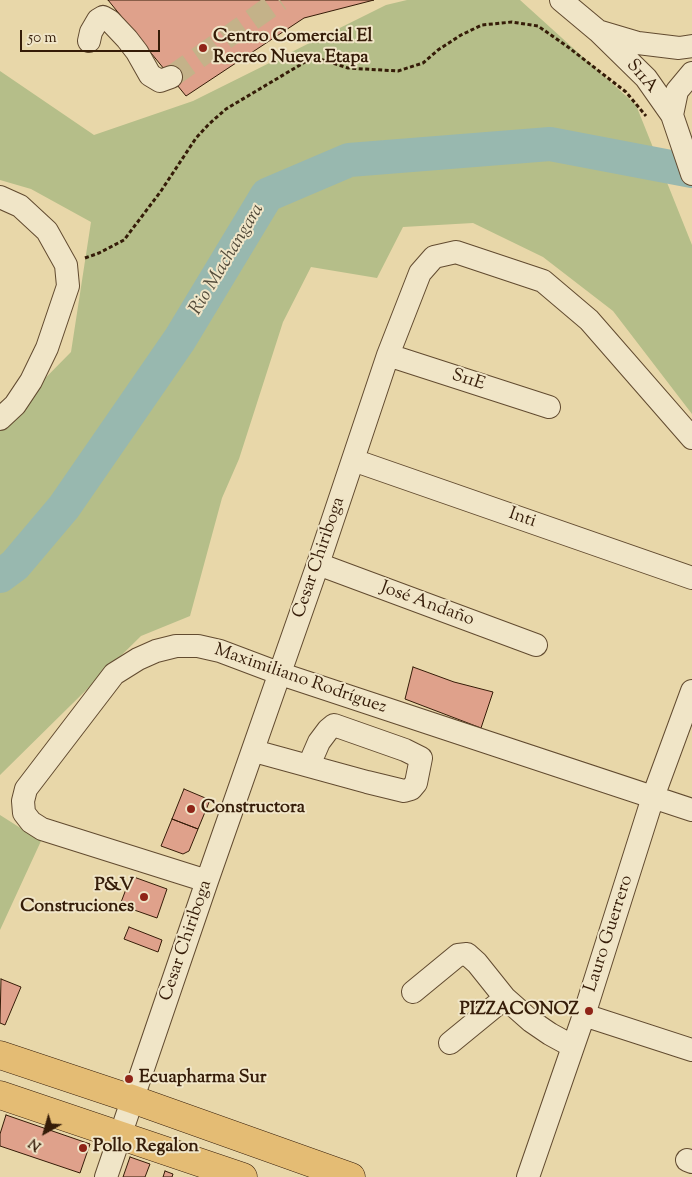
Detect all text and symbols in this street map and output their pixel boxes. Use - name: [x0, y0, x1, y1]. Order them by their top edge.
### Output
- scale bar: [22, 20, 162, 52]
- place label: Centro Comercial El Recreo Nueva Etapa: [213, 27, 372, 70]
- text: 50 m: [28, 28, 57, 49]
- marker: Centro Comercial El Recreo Nueva Etapa: [197, 42, 209, 54]
- street label: S11A: [621, 56, 661, 98]
- water label: Rio Machangara: [186, 200, 270, 320]
- street label: S11E: [449, 366, 487, 396]
- street label: Cesar Chiriboga: [289, 495, 351, 621]
- street label: Inti: [505, 504, 539, 534]
- street label: José Andaño: [377, 578, 477, 632]
- street label: Maximiliano Rodríguez: [211, 640, 389, 720]
- place label: Constructora: [201, 798, 305, 820]
- marker: Constructora: [185, 803, 197, 815]
- street label: Lauro Guerrero: [581, 873, 639, 995]
- place label: P&V Construciones: [20, 876, 134, 919]
- street label: Cesar Chiriboga: [156, 878, 218, 1004]
- marker: P&V Construciones: [138, 891, 150, 903]
- place label: PIZZACONOZ: [459, 1000, 579, 1022]
- marker: PIZZACONOZ: [583, 1005, 595, 1017]
- place label: Ecuapharma Sur: [139, 1068, 267, 1090]
- marker: Ecuapharma Sur: [123, 1073, 135, 1085]
- north arrow: [20, 1107, 70, 1157]
- text: N: [25, 1132, 46, 1155]
- place label: Pollo Regalon: [93, 1137, 199, 1159]
- marker: Pollo Regalon: [77, 1142, 89, 1154]

